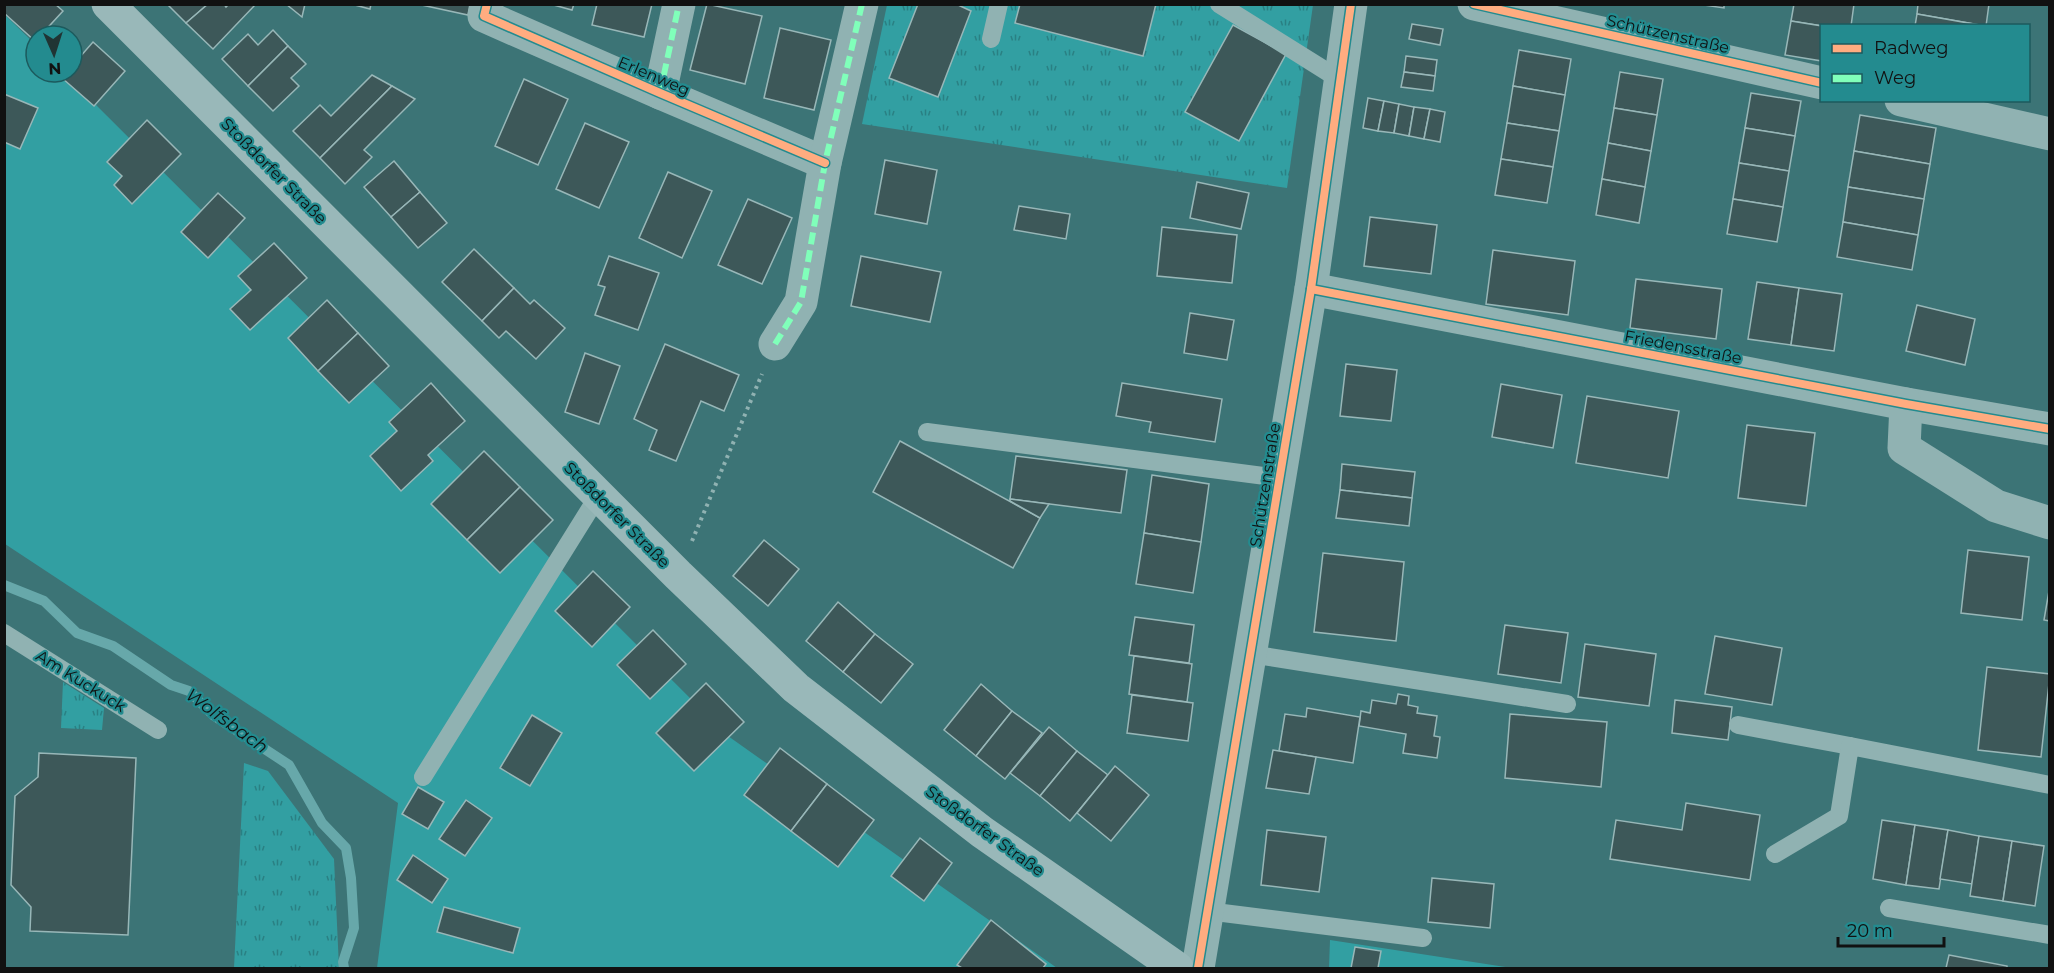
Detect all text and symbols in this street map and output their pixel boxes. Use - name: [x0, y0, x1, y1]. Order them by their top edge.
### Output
- street label: Schützenstraße: [1605, 11, 1731, 57]
- north arrow: [24, 24, 84, 84]
- legend: [1820, 24, 2030, 102]
- text: Radweg: [1874, 37, 1949, 59]
- street label: Erlenweg: [615, 52, 693, 100]
- text: N: [48, 59, 62, 78]
- text: Weg: [1874, 67, 1916, 89]
- street label: Stoßdorfer Straße: [217, 114, 331, 228]
- street label: Friedensstraße: [1623, 326, 1743, 368]
- street label: Schützenstraße: [1246, 422, 1284, 548]
- street label: Stoßdorfer Straße: [560, 458, 674, 572]
- street label: Am Kuckuck: [33, 646, 130, 716]
- water label: Wolfsbach: [182, 684, 272, 758]
- street label: Stoßdorfer Straße: [922, 782, 1048, 880]
- scale bar: [1838, 910, 1944, 948]
- text: 20 m: [1847, 920, 1893, 942]

